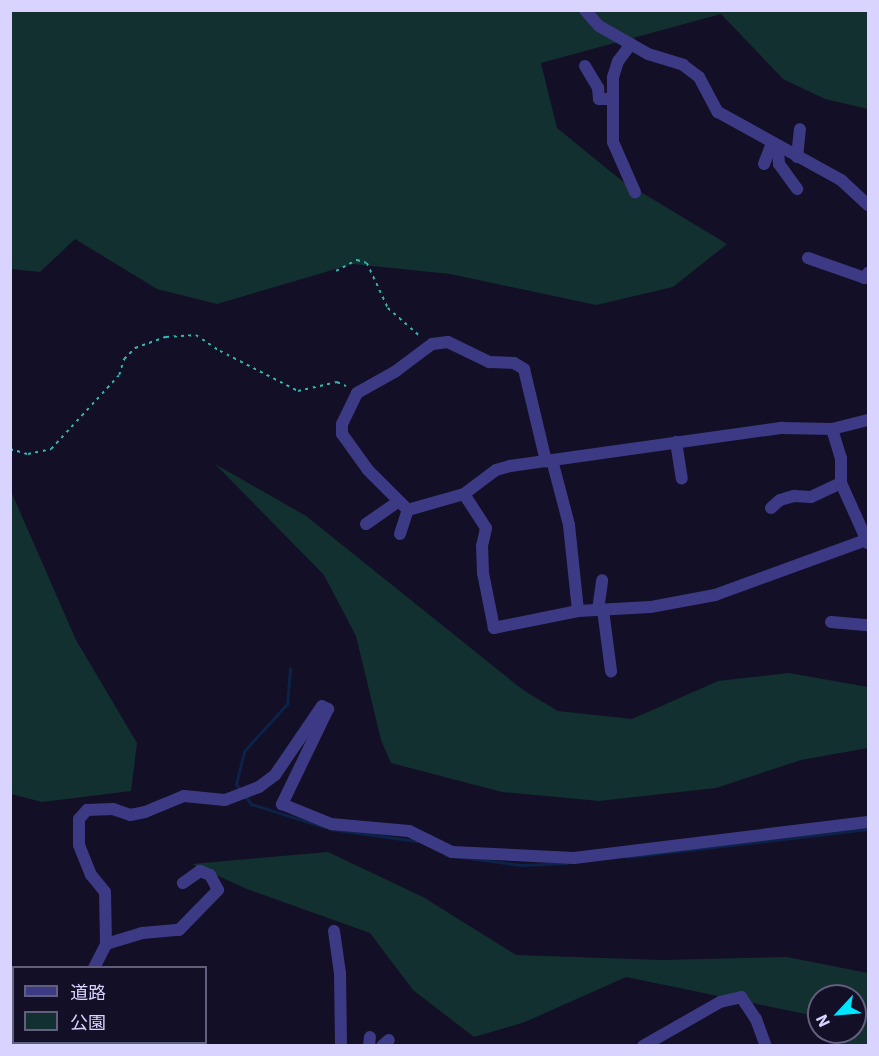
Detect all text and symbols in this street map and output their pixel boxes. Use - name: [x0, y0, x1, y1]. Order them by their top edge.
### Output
- legend: [12, 966, 207, 1044]
- text: 道路: [70, 981, 106, 1004]
- north arrow: [807, 984, 867, 1044]
- text: 公園: [70, 1011, 106, 1034]
- text: N: [811, 1011, 834, 1031]

